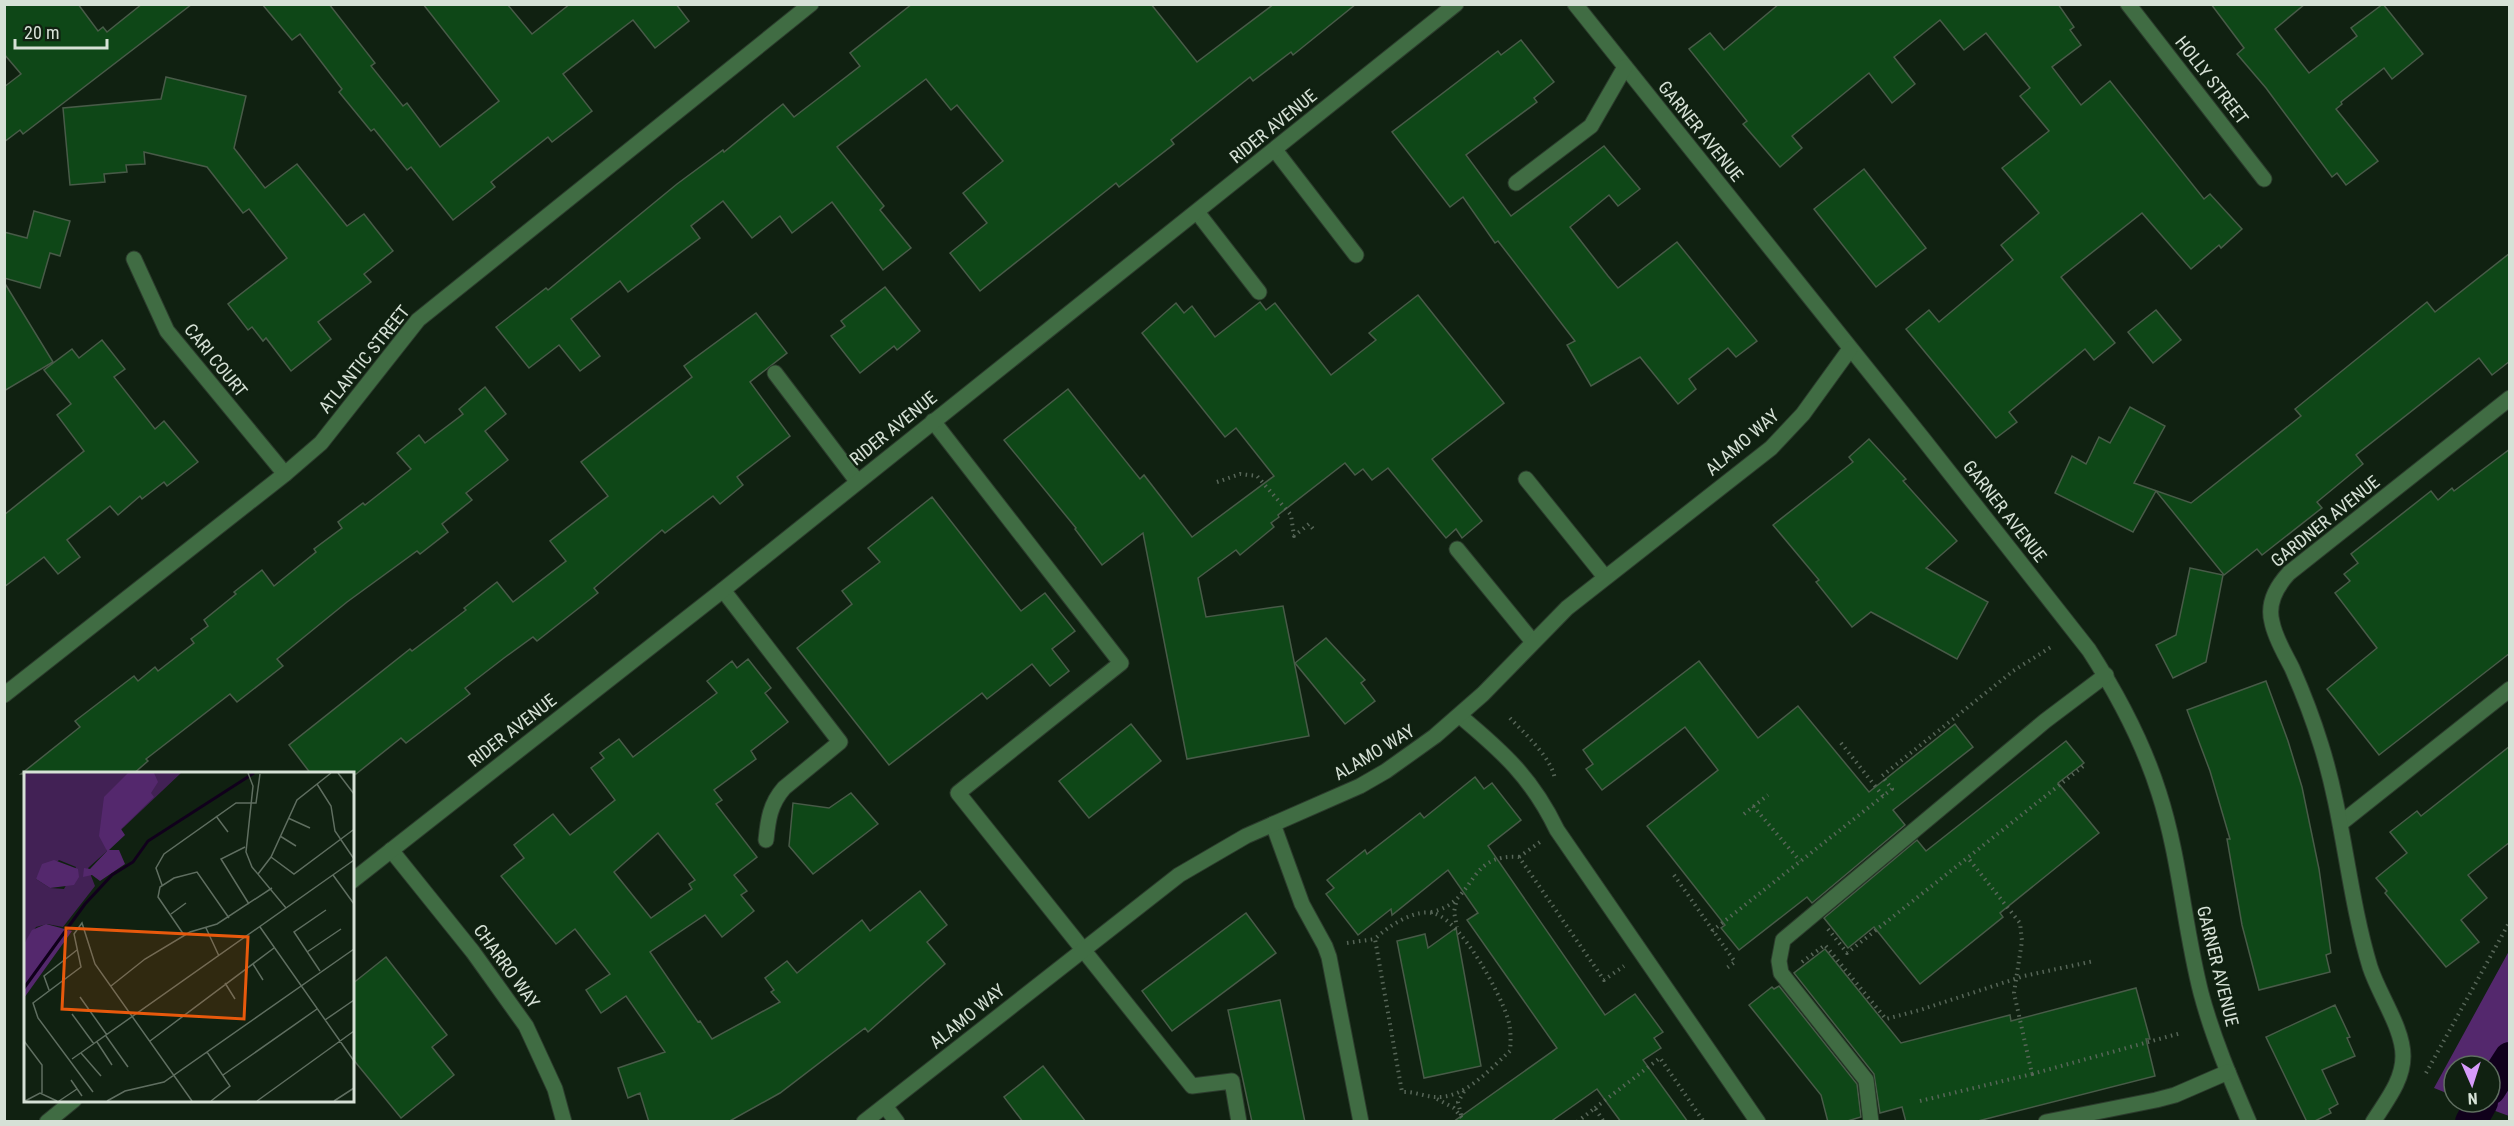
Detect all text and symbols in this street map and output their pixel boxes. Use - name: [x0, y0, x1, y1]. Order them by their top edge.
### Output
- scale bar: [15, 12, 106, 50]
- text: 20 m: [24, 22, 59, 43]
- street label: HOLLY STREET: [2171, 32, 2253, 128]
- street label: GARNER AVENUE: [1654, 77, 1748, 186]
- street label: RIDER AVENUE: [1225, 85, 1321, 167]
- street label: ATLANTIC STREET: [314, 301, 414, 417]
- street label: CARI COURT: [180, 319, 252, 401]
- street label: RIDER AVENUE: [845, 387, 941, 469]
- street label: ALAMO WAY: [1701, 404, 1783, 480]
- street label: GARNER AVENUE: [1959, 456, 2051, 566]
- street label: GARDNER AVENUE: [2267, 471, 2384, 571]
- street label: RIDER AVENUE: [464, 689, 560, 771]
- street label: ALAMO WAY: [1330, 719, 1419, 784]
- inset map: [24, 772, 354, 1102]
- street label: GARNER AVENUE: [2193, 904, 2243, 1028]
- street label: CHARRO WAY: [470, 920, 545, 1012]
- street label: ALAMO WAY: [925, 979, 1009, 1053]
- north arrow: [2442, 1054, 2502, 1114]
- text: N: [2467, 1089, 2478, 1108]

